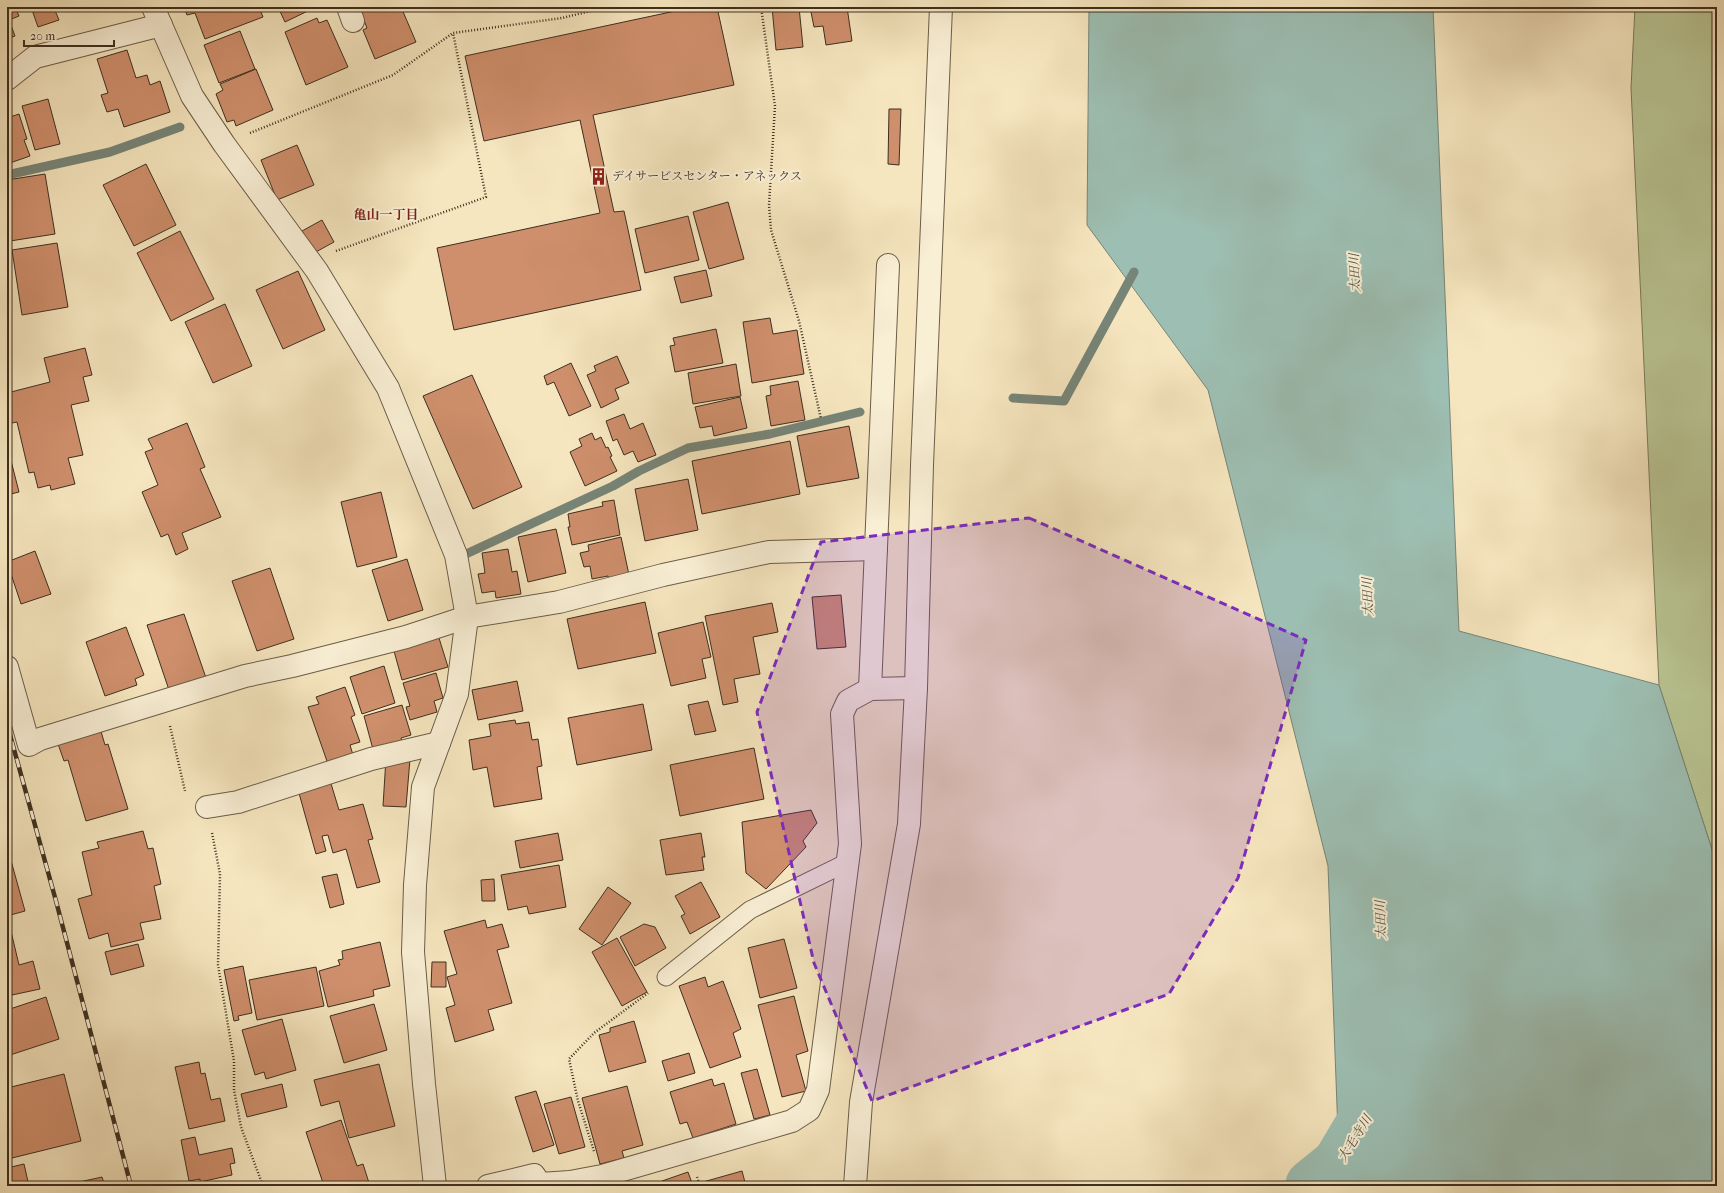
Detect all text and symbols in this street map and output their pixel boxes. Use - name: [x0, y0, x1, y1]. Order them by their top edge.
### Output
- scale bar: [24, 22, 114, 48]
- text: 20 m: [30, 29, 55, 43]
- building icon: デイサービスセンター・アネックス: [589, 166, 609, 186]
- place label: デイサービスセンター・アネックス: [612, 169, 802, 183]
- district label: 亀山一丁目: [353, 207, 419, 222]
- water label: 太田川: [1346, 251, 1363, 293]
- water label: 太田川: [1359, 575, 1376, 617]
- water label: 太田川: [1372, 898, 1389, 940]
- water label: 大毛寺川: [1334, 1111, 1376, 1164]

